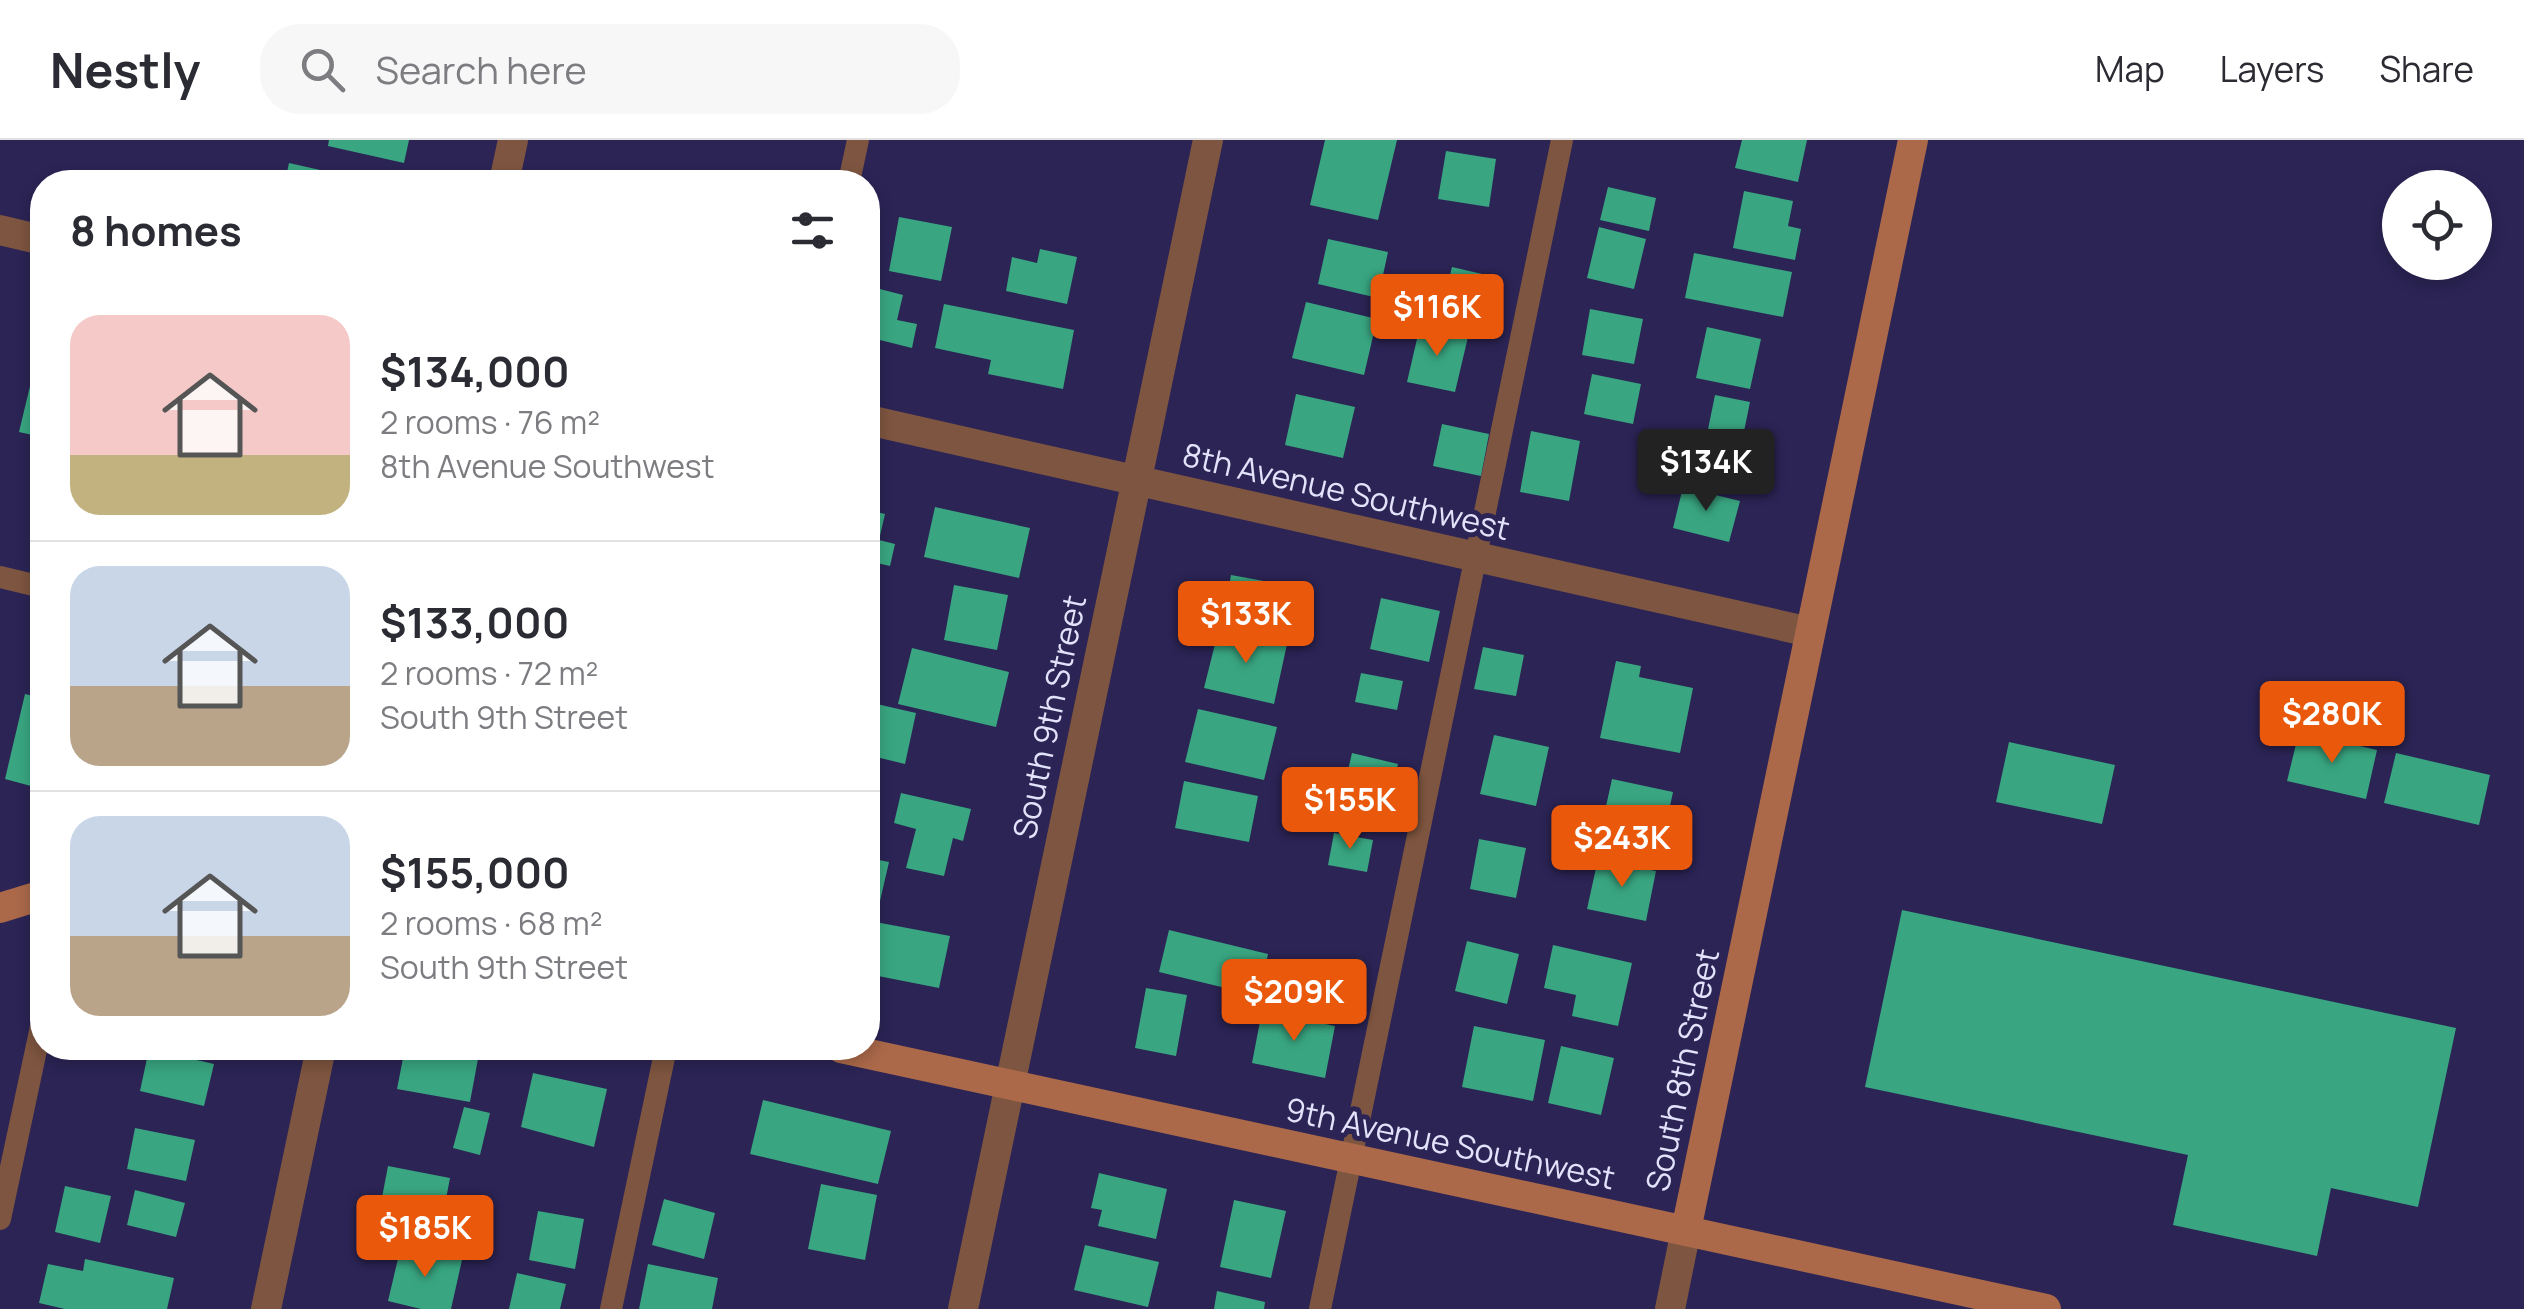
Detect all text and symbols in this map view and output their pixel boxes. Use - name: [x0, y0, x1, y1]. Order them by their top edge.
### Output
- search box: [260, 24, 960, 114]
- text: Nestly: [50, 37, 200, 102]
- icon: search: [295, 42, 350, 97]
- text: Search here: [375, 43, 587, 95]
- text: Map: [2095, 45, 2165, 93]
- text: Layers: [2220, 45, 2324, 93]
- text: Share: [2379, 45, 2474, 93]
- map controls: [2382, 170, 2492, 280]
- button: locate: [2382, 170, 2492, 280]
- text: 8 homes: [70, 201, 242, 259]
- icon: filters: [785, 203, 840, 258]
- pin: $116K: [1367, 274, 1507, 359]
- text: $116K: [1393, 284, 1481, 328]
- text: $134,000: [380, 342, 570, 400]
- icon: home: [150, 355, 270, 475]
- text: 2 rooms · 76 m²: [380, 400, 600, 444]
- pin: $134K: [1636, 429, 1776, 514]
- street label: 8th Avenue Southwest: [1178, 432, 1514, 550]
- text: $134K: [1660, 439, 1752, 483]
- text: 8th Avenue Southwest: [380, 444, 714, 488]
- pin: $133K: [1176, 581, 1316, 666]
- street label: South 9th Street: [1002, 591, 1096, 843]
- text: $133K: [1200, 591, 1292, 635]
- text: $133,000: [380, 593, 569, 651]
- icon: home: [150, 606, 270, 726]
- text: 2 rooms · 72 m²: [380, 651, 598, 695]
- pin: $280K: [2262, 681, 2402, 766]
- text: $280K: [2282, 691, 2382, 735]
- text: South 9th Street: [380, 695, 628, 739]
- pin: $155K: [1280, 767, 1420, 852]
- text: $155K: [1304, 777, 1396, 821]
- pin: $243K: [1552, 805, 1692, 890]
- text: $243K: [1573, 815, 1671, 859]
- text: $155,000: [380, 843, 570, 901]
- icon: home: [150, 856, 270, 976]
- text: 2 rooms · 68 m²: [380, 901, 602, 945]
- text: South 9th Street: [380, 945, 628, 989]
- street label: South 8th Street: [1635, 945, 1729, 1195]
- pin: $209K: [1224, 959, 1364, 1044]
- text: $209K: [1244, 969, 1344, 1013]
- street label: 9th Avenue Southwest: [1281, 1087, 1619, 1199]
- pin: $185K: [355, 1195, 495, 1280]
- text: $185K: [378, 1205, 472, 1249]

